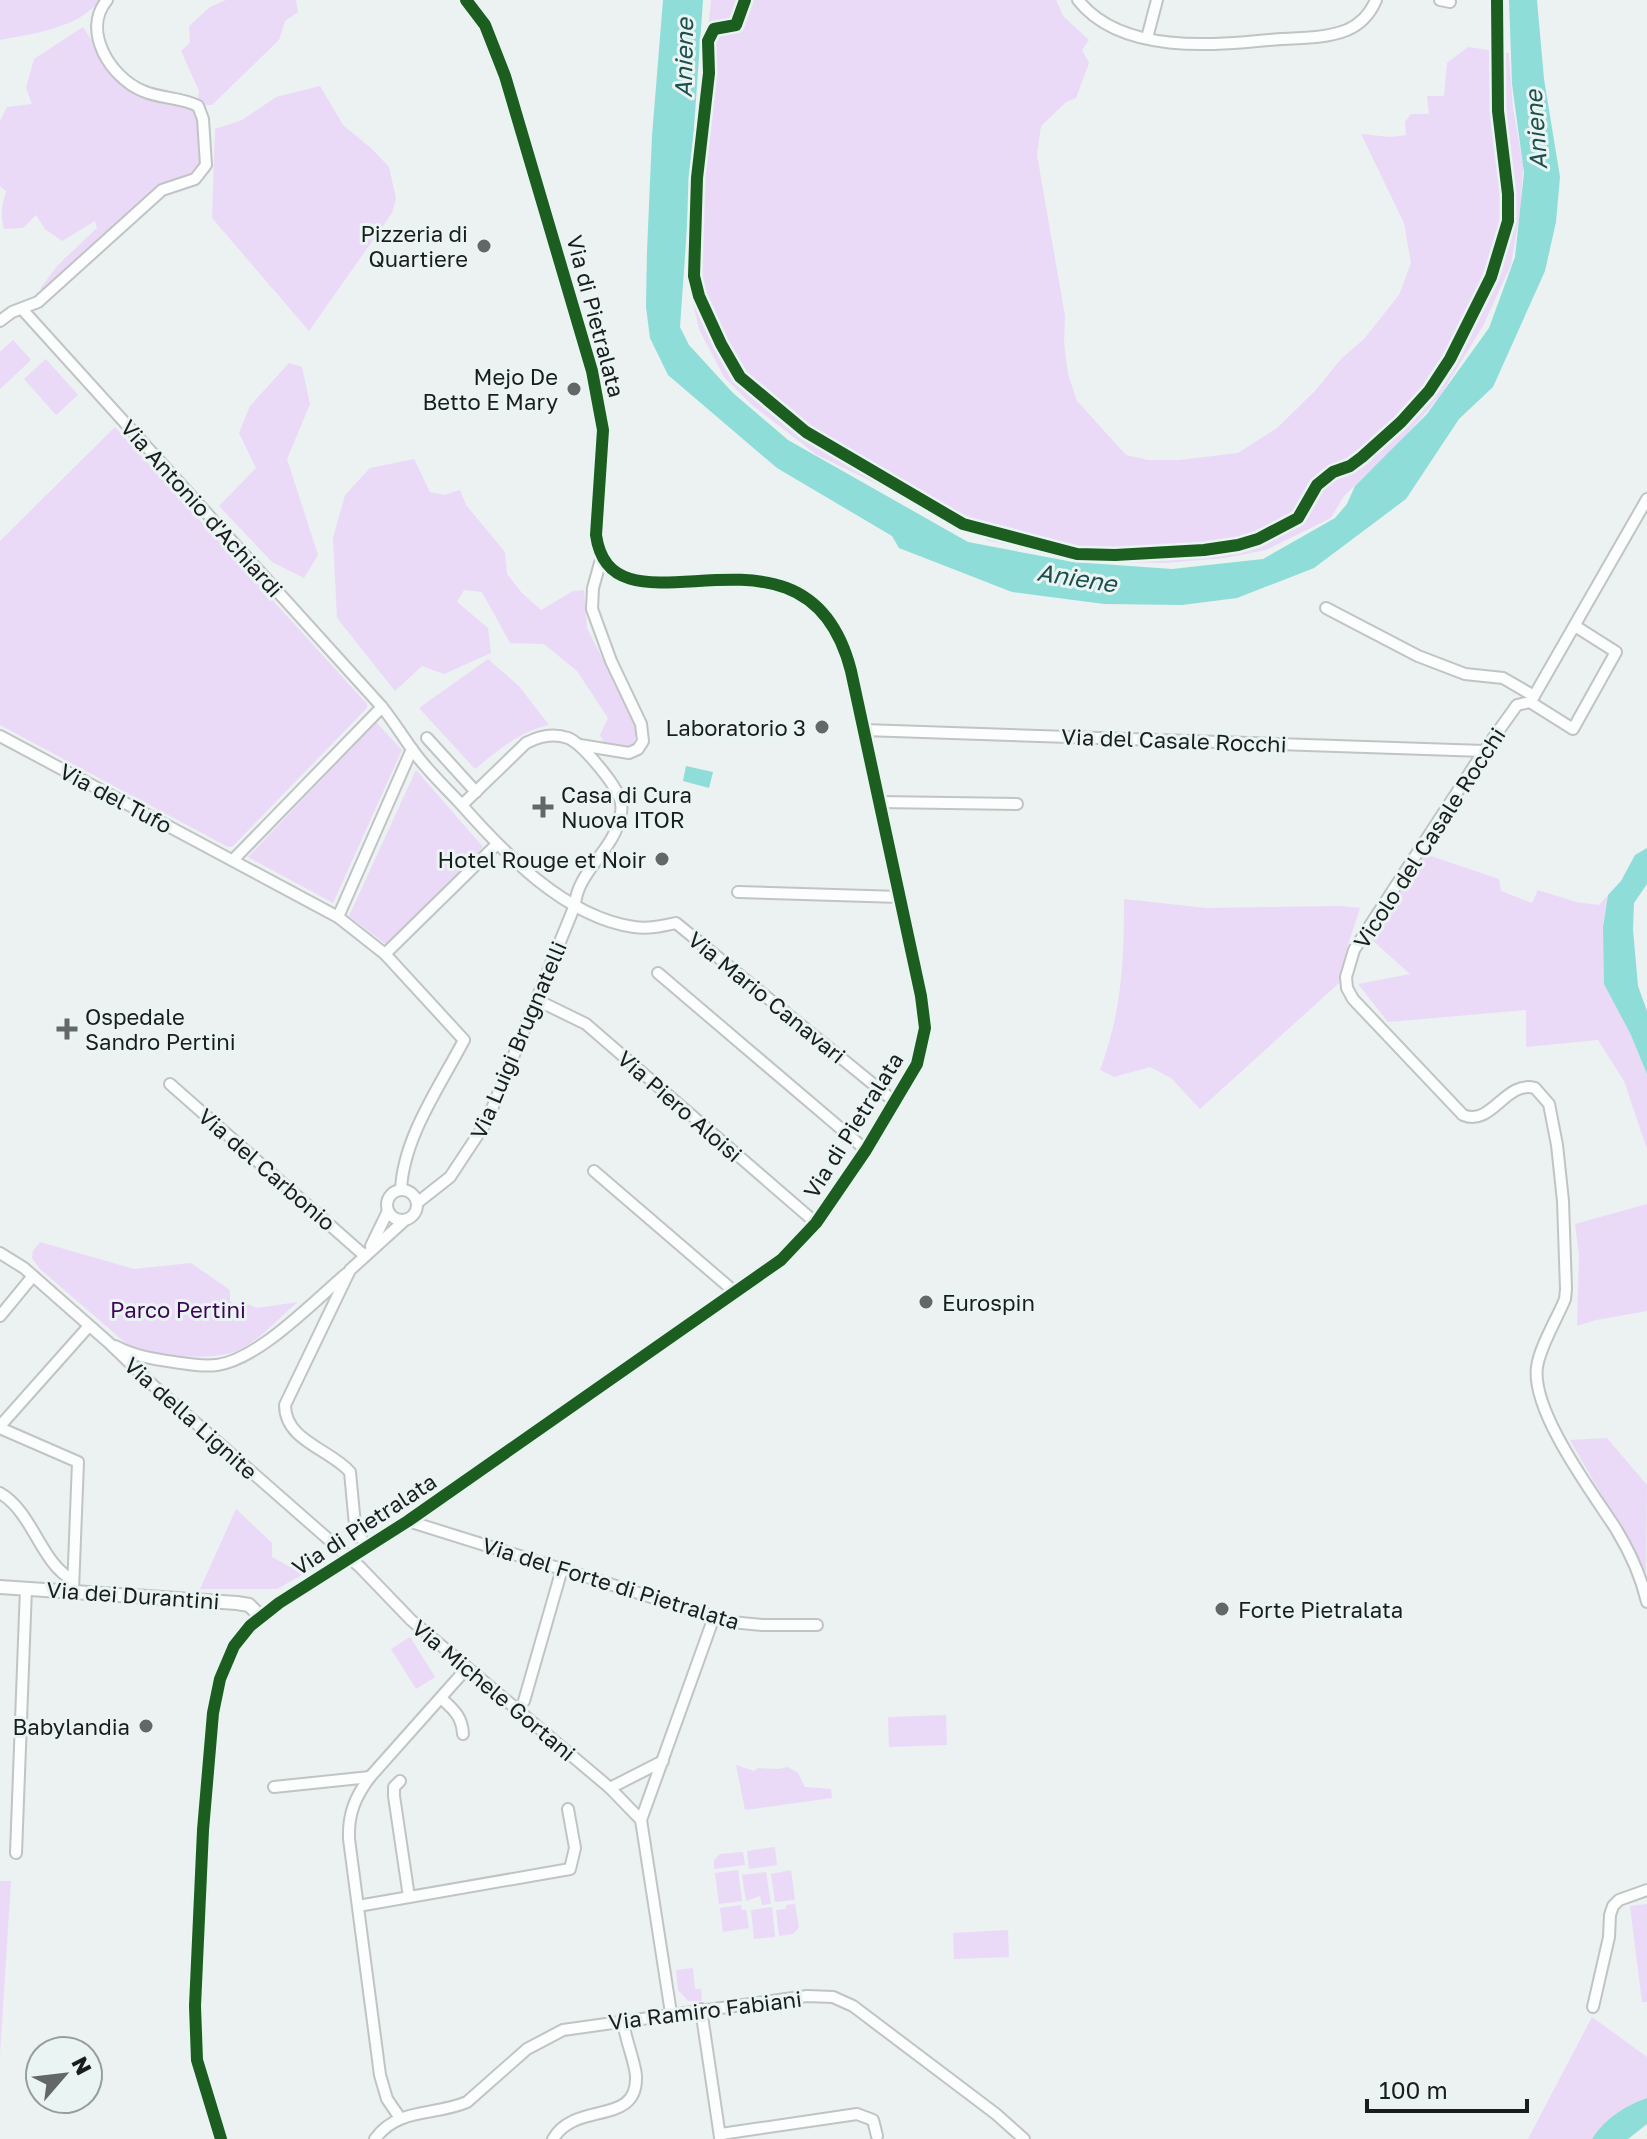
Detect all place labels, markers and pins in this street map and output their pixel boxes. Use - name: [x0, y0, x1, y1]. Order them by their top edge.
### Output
- place label: Pizzeria di Quartiere: [360, 220, 468, 272]
- marker: Pizzeria di Quartiere: [475, 237, 493, 255]
- place label: Mejo De Betto E Mary: [423, 363, 558, 415]
- marker: Mejo De Betto E Mary: [565, 380, 583, 398]
- place label: Laboratorio 3: [665, 714, 806, 741]
- marker: Laboratorio 3: [813, 718, 831, 736]
- place label: Casa di Cura Nuova ITOR: [561, 781, 692, 833]
- marker: Casa di Cura Nuova ITOR: [532, 796, 554, 818]
- place label: Hotel Rouge et Noir: [437, 846, 646, 873]
- marker: Hotel Rouge et Noir: [653, 850, 671, 868]
- place label: Ospedale Sandro Pertini: [85, 1003, 236, 1055]
- marker: Ospedale Sandro Pertini: [56, 1018, 78, 1040]
- place label: Eurospin: [942, 1289, 1035, 1316]
- marker: Eurospin: [917, 1293, 935, 1311]
- place label: Forte Pietralata: [1238, 1596, 1403, 1623]
- marker: Forte Pietralata: [1213, 1600, 1231, 1618]
- place label: Babylandia: [13, 1713, 130, 1740]
- marker: Babylandia: [137, 1717, 155, 1735]

